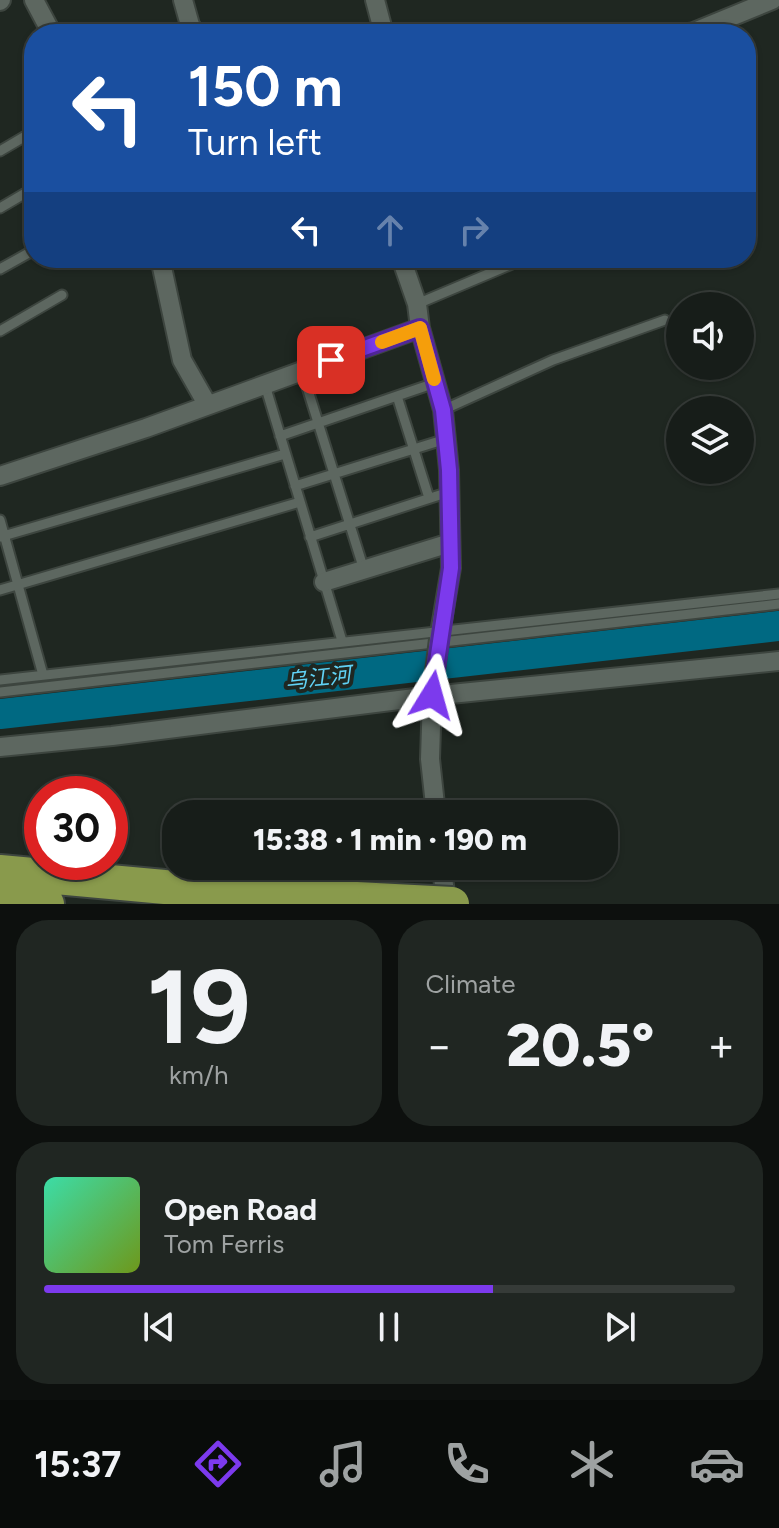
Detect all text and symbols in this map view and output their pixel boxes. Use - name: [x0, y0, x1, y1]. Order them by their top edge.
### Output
- text: 150 m: [188, 53, 343, 120]
- icon: left: [56, 56, 160, 160]
- text: Turn left: [188, 121, 322, 164]
- icon: left: [284, 208, 328, 252]
- icon: ahead: [368, 208, 412, 252]
- icon: right: [452, 208, 496, 252]
- map controls: [666, 292, 754, 484]
- button: sound: [666, 292, 754, 380]
- pin: [297, 326, 365, 394]
- icon: arrive: [309, 338, 353, 382]
- button: layers: [666, 396, 754, 484]
- position arrow: [390, 653, 474, 737]
- water label: 乌江河: [284, 661, 356, 695]
- speed limit sign: 30: [24, 776, 128, 880]
- text: 15:38 · 1 min · 190 m: [253, 821, 527, 858]
- text: 19: [147, 944, 251, 1069]
- text: Climate: [426, 968, 515, 1000]
- text: 20.5°: [506, 1009, 654, 1081]
- text: −: [426, 1019, 453, 1072]
- text: +: [708, 1019, 735, 1072]
- text: km/h: [169, 1059, 228, 1091]
- text: Open Road: [164, 1191, 317, 1228]
- text: Tom Ferris: [164, 1228, 284, 1260]
- icon: previous: [137, 1305, 181, 1349]
- icon: pause: [367, 1305, 411, 1349]
- icon: next: [598, 1305, 642, 1349]
- icon: directions: [190, 1436, 246, 1492]
- icon: music: [315, 1436, 371, 1492]
- icon: phone: [439, 1436, 495, 1492]
- icon: climate: [564, 1436, 620, 1492]
- icon: car: [689, 1436, 745, 1492]
- text: 15:37: [34, 1443, 121, 1486]

